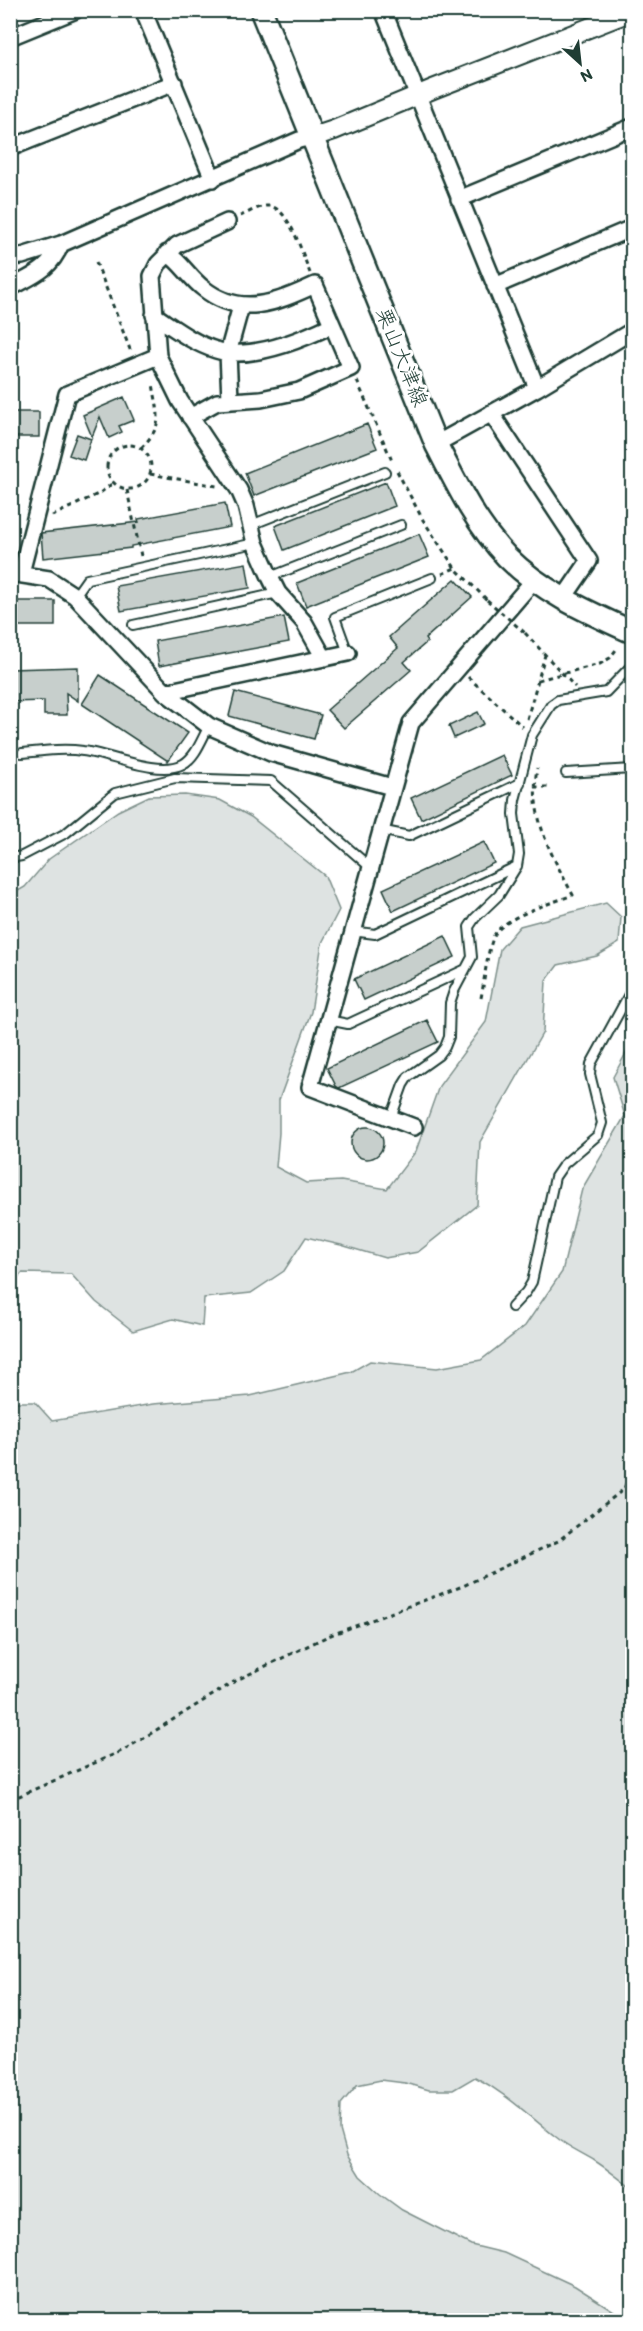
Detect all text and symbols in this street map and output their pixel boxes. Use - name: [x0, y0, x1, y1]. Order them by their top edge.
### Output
- north arrow: [550, 33, 610, 93]
- text: N: [577, 65, 596, 87]
- street label: 栗山大津線: [371, 303, 434, 410]

